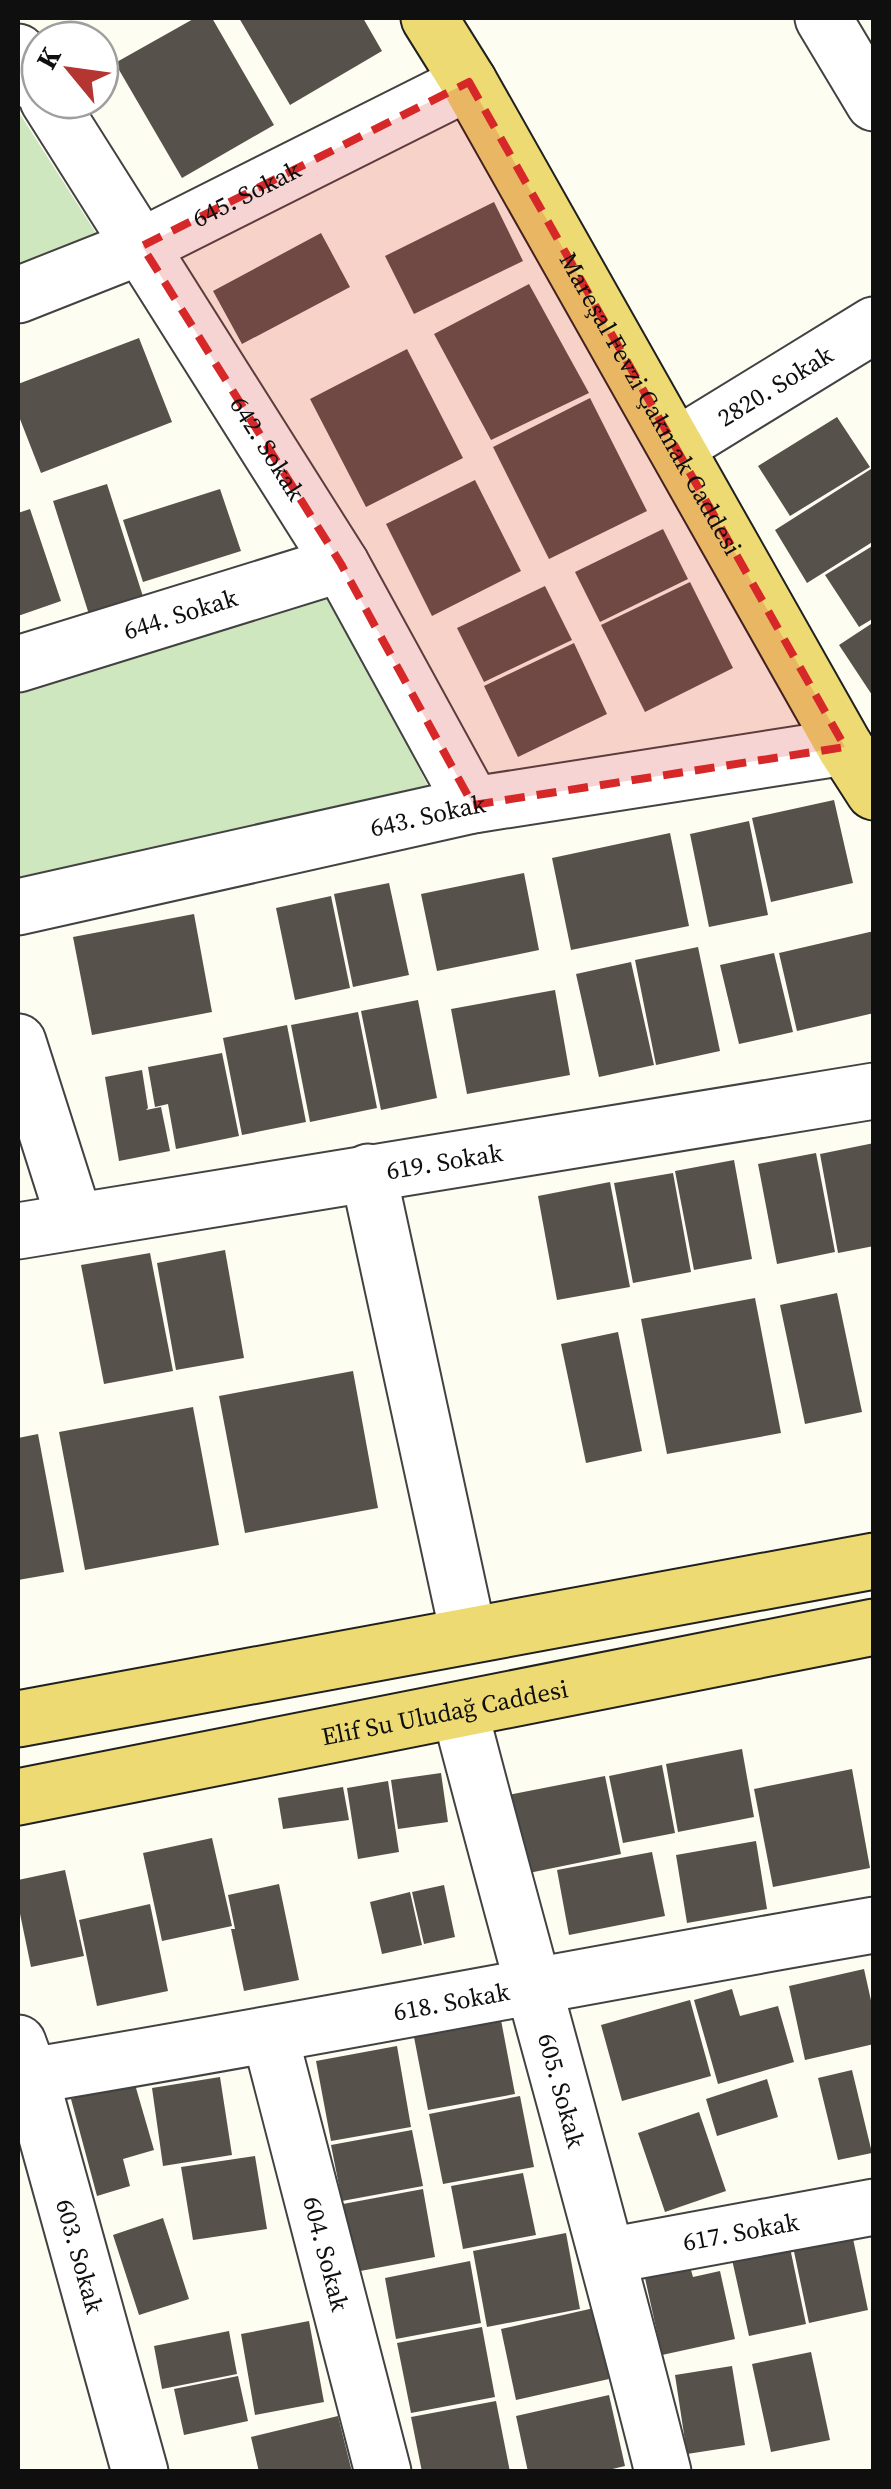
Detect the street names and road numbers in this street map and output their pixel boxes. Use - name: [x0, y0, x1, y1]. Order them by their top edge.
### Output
- street label: 645. Sokak: [186, 152, 307, 235]
- street label: Mareşal Fevzi Çakmak Caddesi: [552, 246, 750, 561]
- street label: 2820. Sokak: [711, 337, 839, 434]
- street label: 642. Sokak: [222, 390, 314, 507]
- street label: 644. Sokak: [119, 580, 242, 647]
- street label: 643. Sokak: [367, 786, 488, 845]
- street label: 619. Sokak: [384, 1135, 505, 1188]
- street label: Elif Su Uludağ Caddesi: [318, 1671, 571, 1753]
- street label: 618. Sokak: [391, 1974, 512, 2029]
- street label: 605. Sokak: [530, 2029, 594, 2152]
- street label: 604. Sokak: [295, 2193, 358, 2315]
- street label: 603. Sokak: [48, 2195, 112, 2317]
- street label: 617. Sokak: [680, 2204, 802, 2259]

